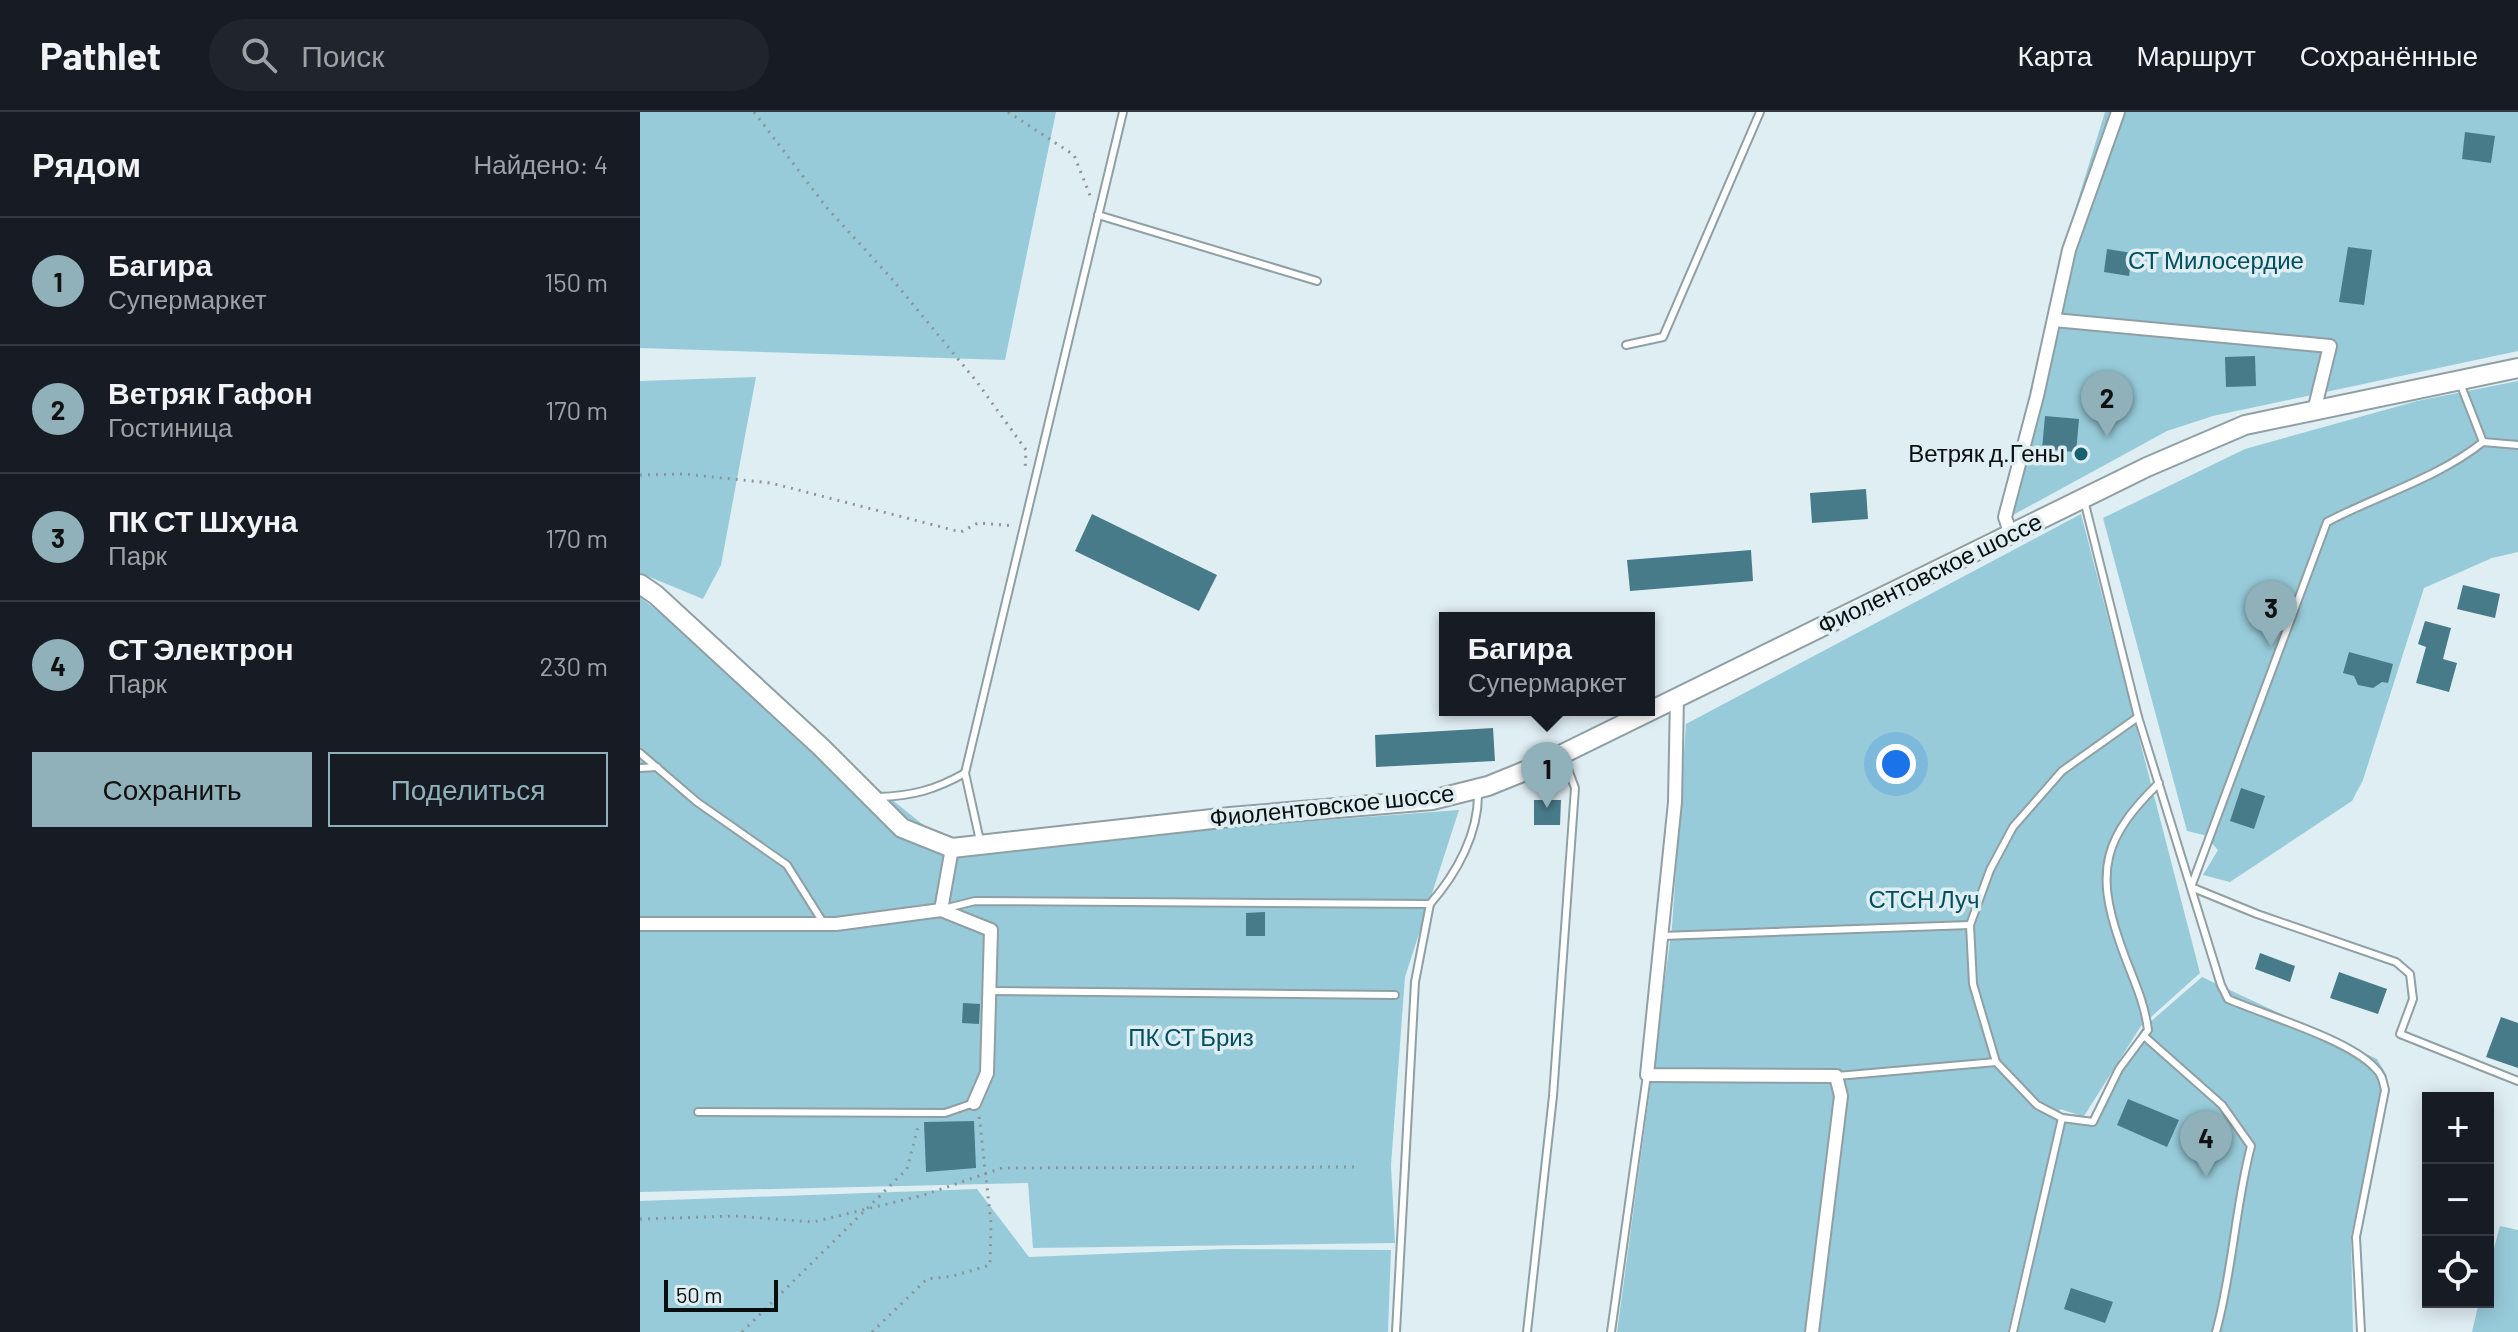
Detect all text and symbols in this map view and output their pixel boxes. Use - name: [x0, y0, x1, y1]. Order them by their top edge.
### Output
- search box: [209, 19, 769, 91]
- text: Pathlet: [40, 32, 161, 78]
- icon: search: [237, 33, 281, 77]
- text: Поиск: [301, 37, 384, 73]
- text: Карта: [2017, 38, 2092, 72]
- text: Маршрут: [2136, 38, 2256, 72]
- text: Сохранённые: [2300, 38, 2478, 72]
- text: Рядом: [32, 143, 141, 184]
- text: Найдено: 4: [473, 148, 608, 179]
- park label: СТ Милосердие: [2128, 245, 2304, 274]
- text: Багира: [108, 246, 212, 282]
- text: 1: [53, 266, 63, 297]
- text: 150 m: [544, 266, 608, 297]
- text: Супермаркет: [108, 283, 267, 314]
- pin: 2: [2081, 371, 2133, 437]
- text: Ветряк Гафон: [108, 374, 313, 410]
- text: 2: [51, 394, 65, 425]
- text: 170 m: [545, 394, 608, 425]
- text: Гостиница: [108, 411, 232, 442]
- place label: Ветряк д.Гены: [1908, 438, 2065, 467]
- marker: Ветряк д.Гены: [2072, 445, 2090, 463]
- text: ПК СТ Шхуна: [108, 502, 298, 538]
- street label: Фиолентовское шоссе: [1813, 506, 2046, 640]
- text: 3: [51, 522, 65, 553]
- text: 170 m: [545, 522, 608, 553]
- text: Парк: [108, 539, 167, 570]
- pin: 3: [2245, 581, 2297, 647]
- popup: [1439, 612, 1655, 716]
- text: Багира: [1468, 629, 1572, 665]
- text: СТ Электрон: [108, 630, 294, 666]
- text: 4: [50, 650, 66, 681]
- text: 230 m: [539, 650, 608, 681]
- text: Супермаркет: [1468, 666, 1626, 697]
- text: Парк: [108, 667, 167, 698]
- pin: 1: [1521, 742, 1573, 808]
- your location: [1876, 744, 1916, 784]
- button: Сохранить: [32, 752, 312, 827]
- button: Поделиться: [328, 752, 608, 827]
- street label: Фиолентовское шоссе: [1208, 777, 1456, 832]
- park label: СТСН Луч: [1868, 884, 1980, 913]
- park label: ПК СТ Бриз: [1128, 1022, 1254, 1051]
- map controls: [2422, 1092, 2494, 1308]
- button: +: [2422, 1092, 2494, 1164]
- pin: 4: [2180, 1111, 2232, 1177]
- button: −: [2422, 1164, 2494, 1236]
- button: locate: [2422, 1236, 2494, 1308]
- scale bar: [664, 1276, 778, 1312]
- text: 50 m: [676, 1281, 722, 1307]

